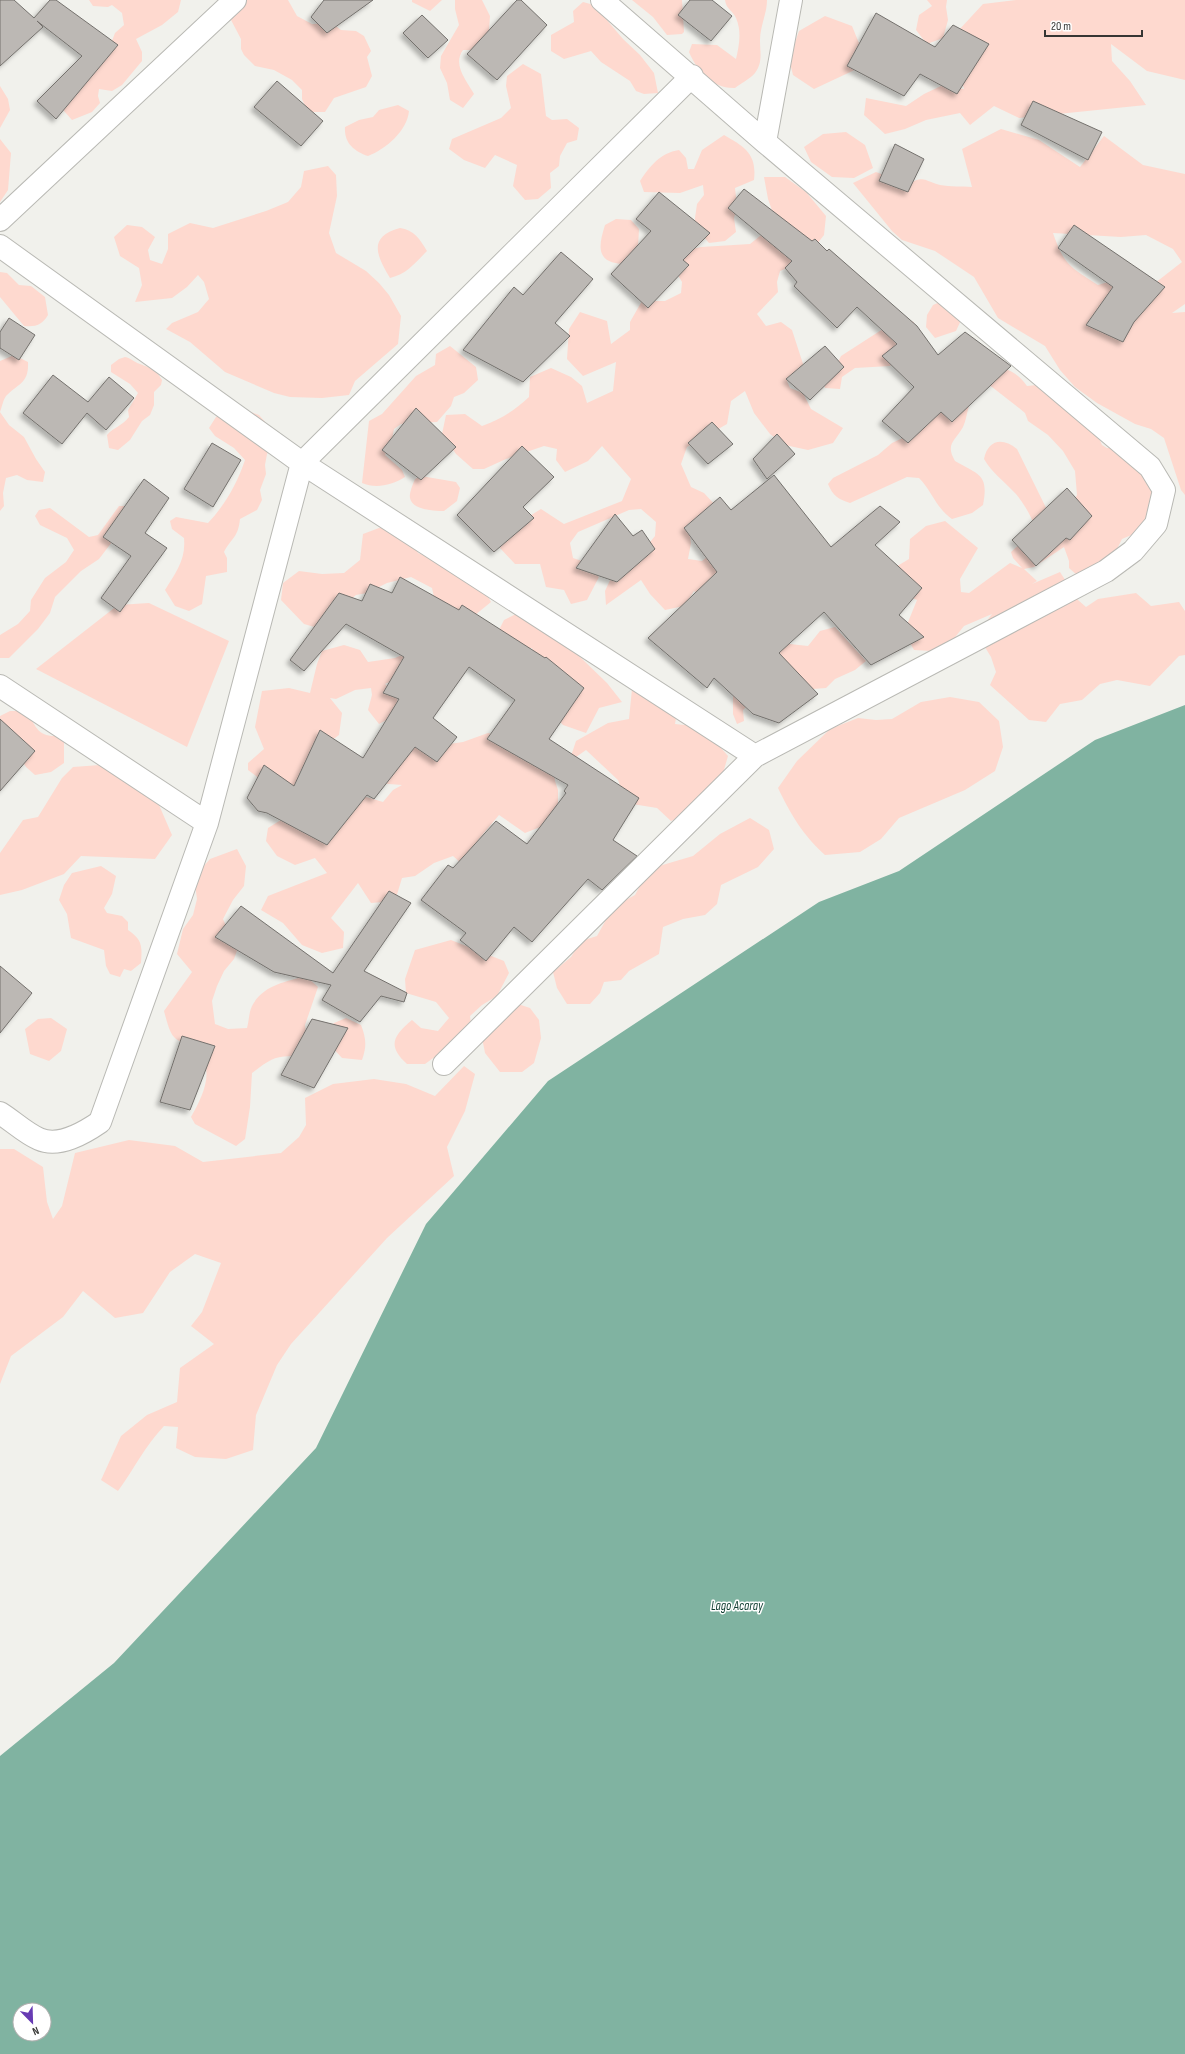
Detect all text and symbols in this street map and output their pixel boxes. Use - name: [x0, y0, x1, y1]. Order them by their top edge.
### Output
- scale bar: [1045, 12, 1142, 38]
- text: 20 m: [1051, 19, 1071, 34]
- water label: Lago Acaray: [711, 1598, 764, 1614]
- north arrow: [12, 2002, 52, 2042]
- text: N: [30, 2024, 41, 2038]

